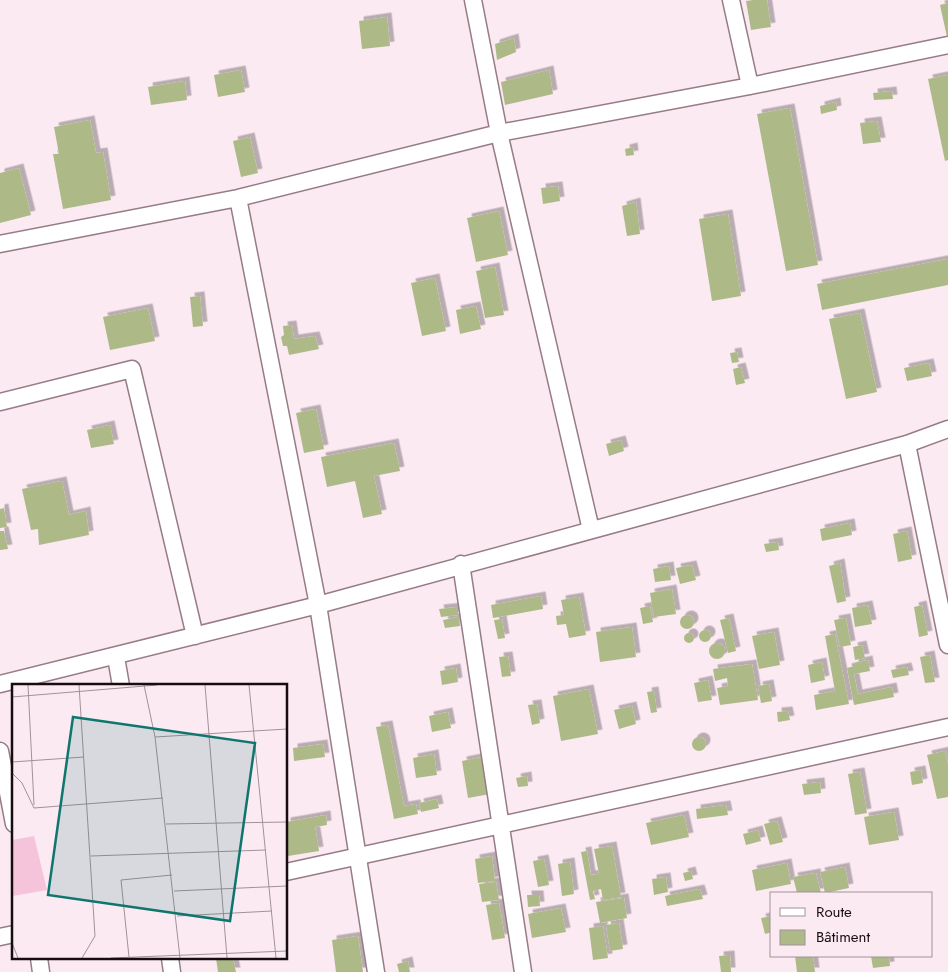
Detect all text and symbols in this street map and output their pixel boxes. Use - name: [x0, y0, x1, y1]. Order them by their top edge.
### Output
- inset map: [12, 684, 288, 960]
- legend: [770, 892, 933, 957]
- text: Route: [816, 901, 852, 923]
- text: Bâtiment: [816, 926, 870, 948]

